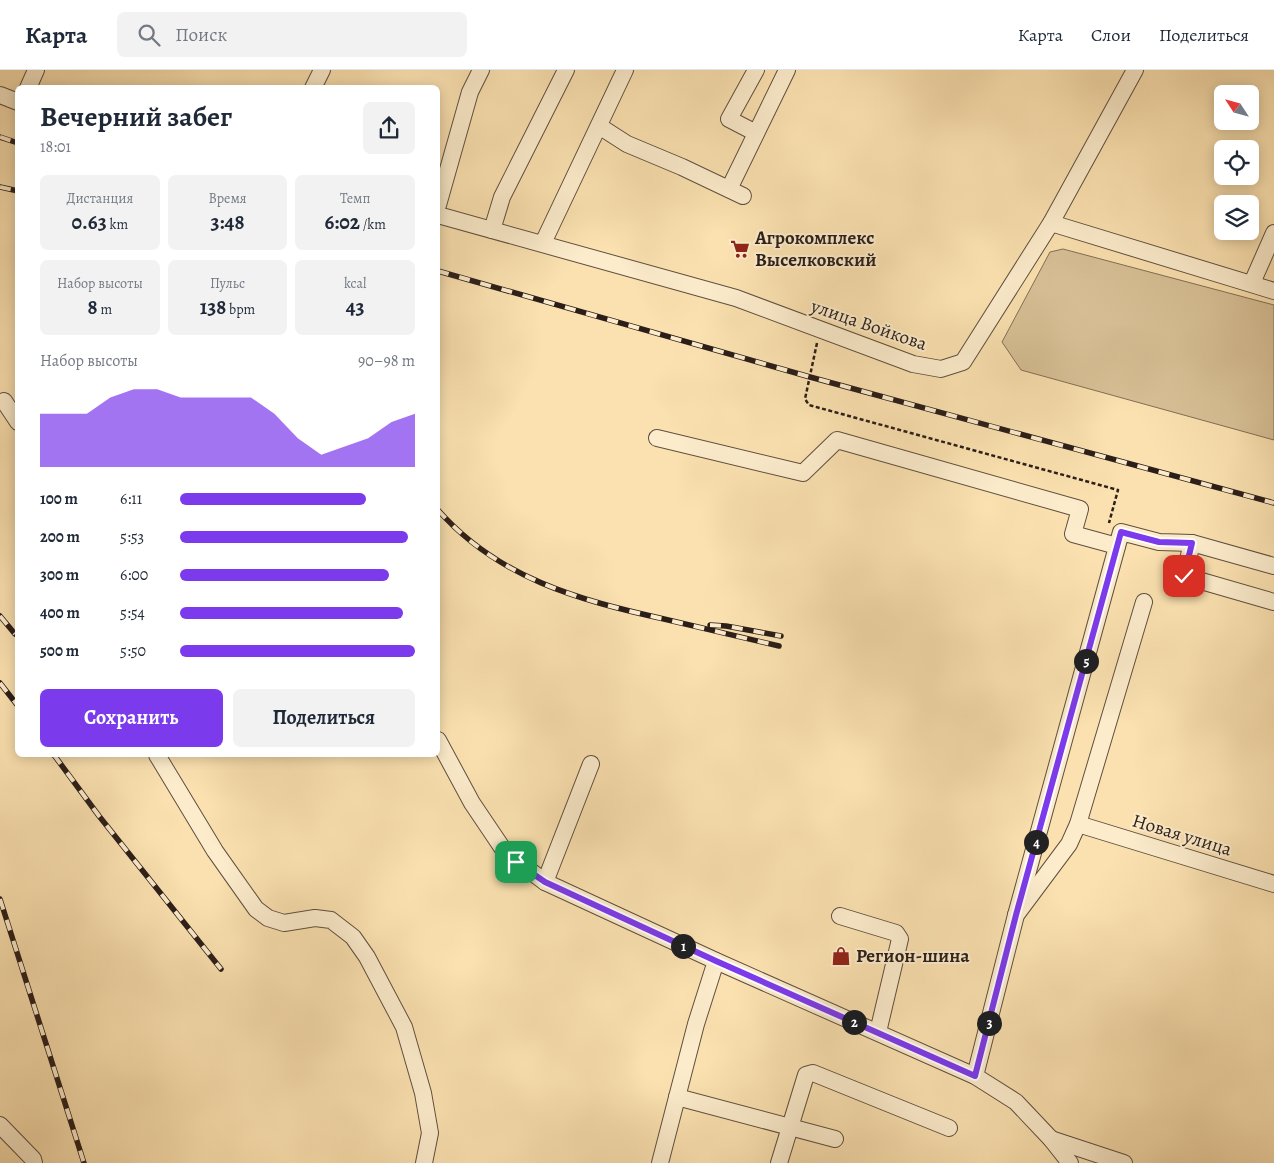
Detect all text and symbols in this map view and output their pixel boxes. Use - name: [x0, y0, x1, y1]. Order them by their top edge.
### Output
- search box: [117, 12, 467, 57]
- text: Карта: [25, 19, 87, 51]
- icon: search: [135, 21, 163, 49]
- text: Поиск: [175, 22, 227, 48]
- text: Карта: [1018, 23, 1063, 47]
- text: Слои: [1091, 23, 1131, 47]
- text: Поделиться: [1159, 23, 1249, 47]
- north arrow: [1214, 85, 1259, 130]
- map controls: [1214, 85, 1259, 240]
- text: Вечерний забег: [40, 98, 232, 136]
- button: share: [363, 102, 415, 154]
- text: 18:01: [40, 136, 71, 158]
- button: locate: [1214, 140, 1259, 185]
- text: Дистанция: [66, 189, 133, 208]
- text: Время: [208, 189, 247, 208]
- text: Темп: [340, 189, 370, 208]
- button: layers: [1214, 195, 1259, 240]
- text: 0.63: [72, 208, 107, 236]
- text: 3:48: [211, 208, 244, 236]
- text: 6:02: [324, 208, 360, 236]
- text: km: [107, 215, 128, 234]
- text: /km: [360, 215, 386, 234]
- place label: Агрокомплекс Выселковский: [754, 225, 877, 273]
- supermarket icon: Агрокомплекс Выселковский: [729, 238, 751, 260]
- text: Набор высоты: [57, 274, 143, 293]
- text: Пульс: [210, 274, 245, 293]
- text: kcal: [344, 274, 366, 293]
- text: 8: [88, 293, 98, 321]
- text: 138: [200, 293, 226, 321]
- text: 43: [346, 293, 365, 321]
- street label: улица Войкова: [807, 293, 931, 357]
- text: m: [98, 300, 112, 319]
- text: bpm: [226, 300, 255, 319]
- text: Набор высоты: [40, 350, 138, 372]
- text: 90–98 m: [358, 350, 415, 372]
- text: 100 m: [40, 488, 78, 510]
- text: 6:11: [120, 488, 142, 510]
- text: 200 m: [40, 526, 80, 548]
- text: 5:53: [120, 526, 144, 548]
- pin: [1163, 555, 1205, 597]
- icon: check: [1170, 562, 1198, 590]
- text: 300 m: [40, 564, 79, 586]
- text: 6:00: [120, 564, 148, 586]
- text: 400 m: [40, 602, 80, 624]
- text: 5:54: [120, 602, 145, 624]
- text: 500 m: [40, 640, 79, 662]
- text: 5:50: [120, 640, 146, 662]
- pin: 5: [1074, 648, 1098, 674]
- text: 5: [1084, 652, 1089, 671]
- button: Сохранить: [40, 689, 223, 747]
- button: Поделиться: [233, 689, 415, 747]
- street label: Новая улица: [1129, 808, 1235, 863]
- pin: 4: [1024, 830, 1048, 854]
- text: 4: [1033, 833, 1040, 852]
- pin: [495, 841, 537, 883]
- icon: arrive: [502, 848, 530, 876]
- pin: 1: [670, 934, 696, 958]
- text: 1: [681, 937, 686, 956]
- place label: Регион-шина: [856, 943, 970, 969]
- shop icon: Регион-шина: [830, 945, 852, 967]
- pin: 2: [842, 1010, 866, 1034]
- pin: 3: [976, 1010, 1002, 1036]
- text: 2: [851, 1013, 858, 1032]
- text: 3: [986, 1014, 993, 1033]

